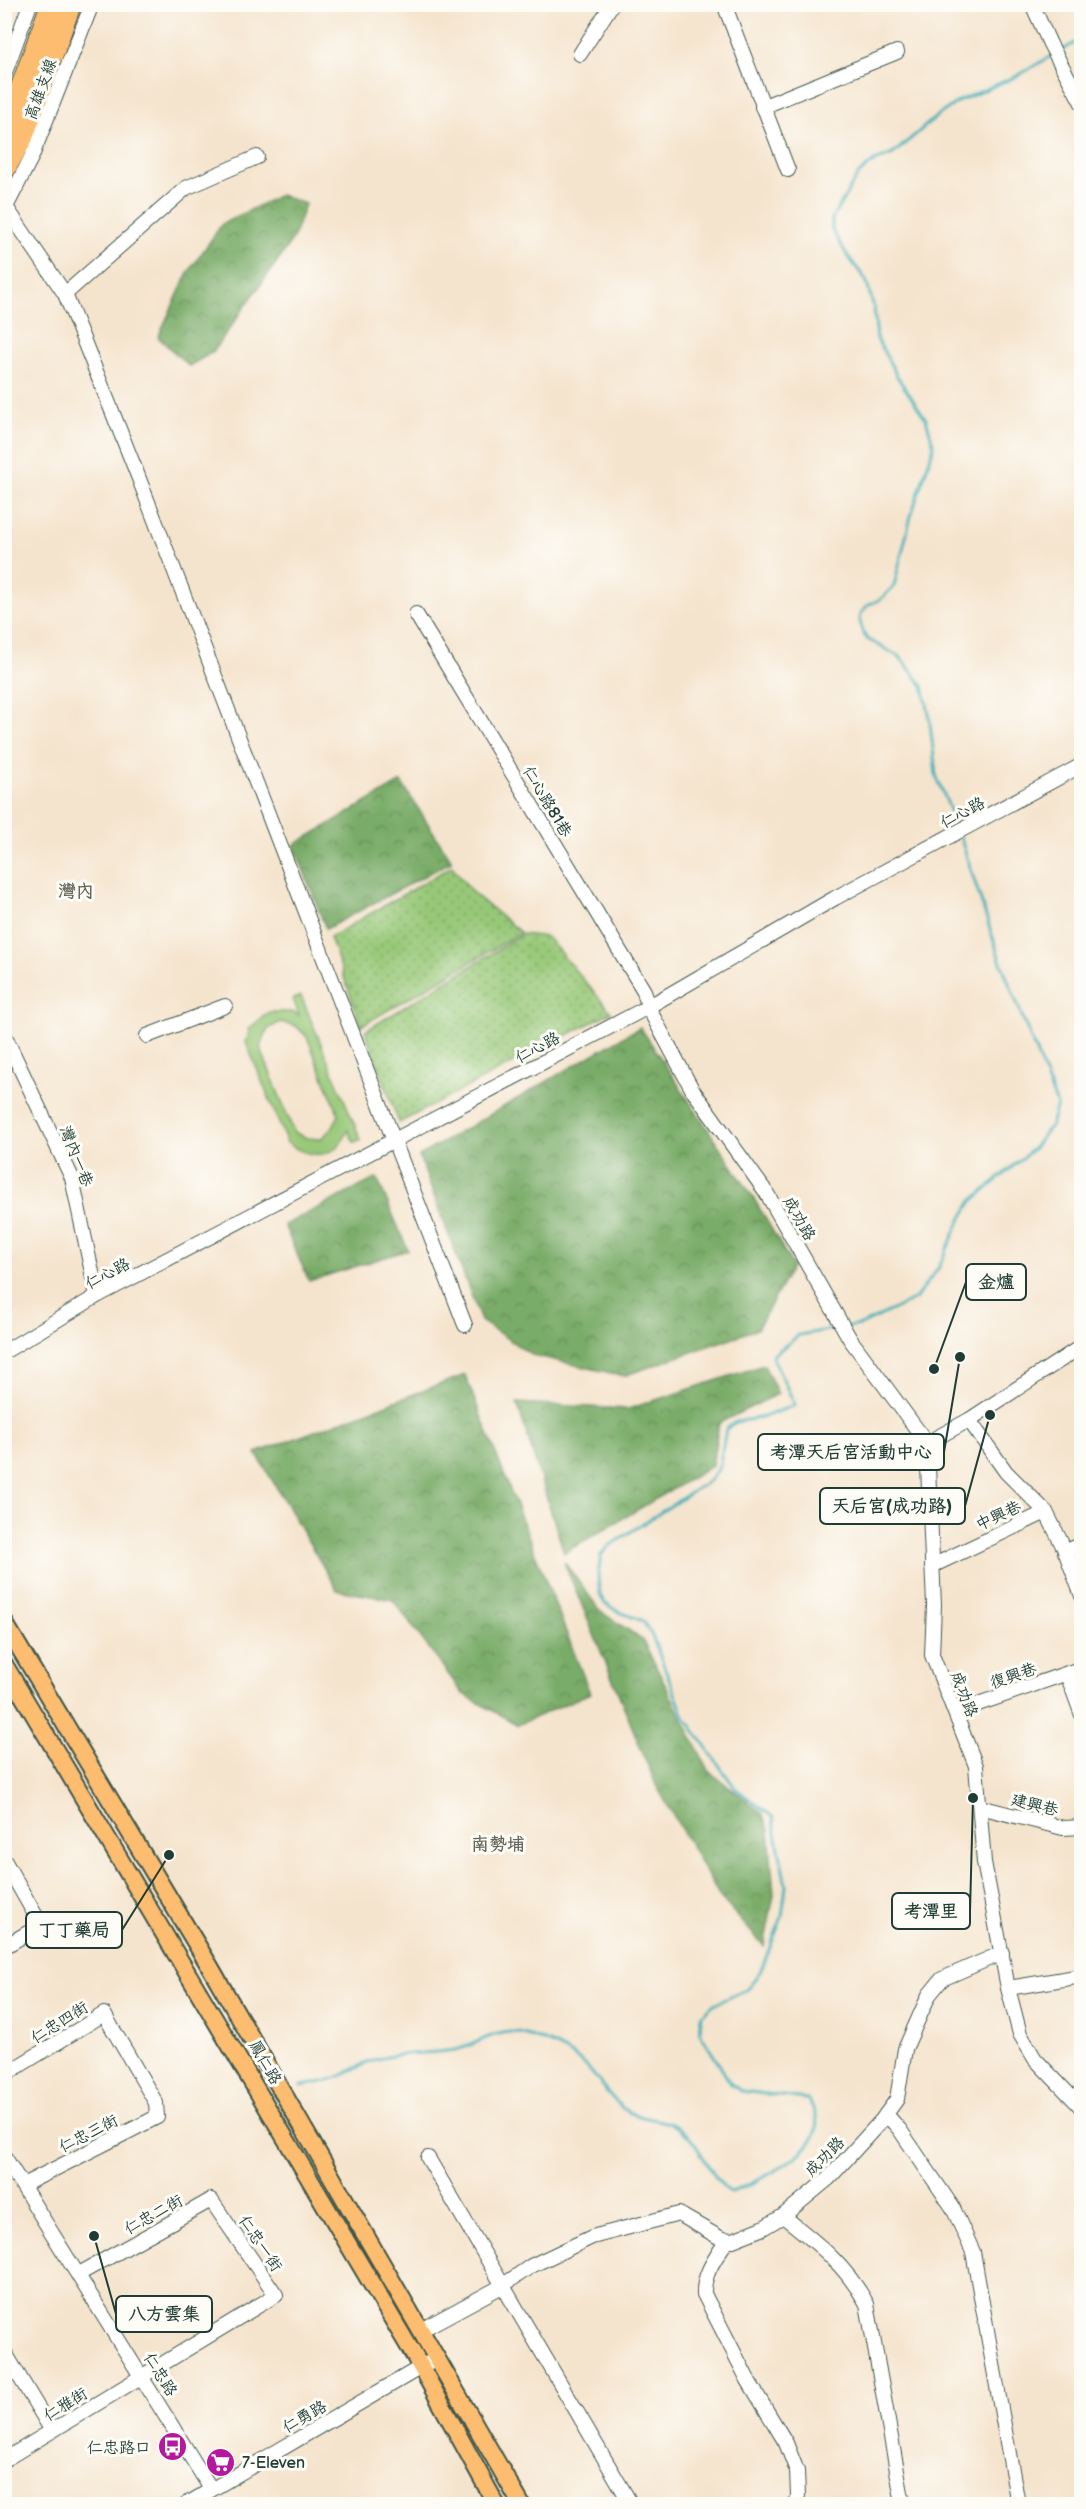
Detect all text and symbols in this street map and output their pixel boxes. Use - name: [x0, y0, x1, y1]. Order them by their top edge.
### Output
- street label: 高雄支線: [22, 56, 61, 123]
- street label: 仁心路81巷: [518, 763, 575, 841]
- street label: 仁心路: [937, 794, 988, 833]
- district label: 灣内: [58, 881, 94, 902]
- street label: 仁心路: [512, 1029, 563, 1068]
- street label: 灣內一巷: [55, 1123, 96, 1190]
- street label: 成功路: [778, 1193, 819, 1244]
- street label: 仁心路: [82, 1255, 133, 1294]
- callout: 金爐: [966, 1264, 1026, 1300]
- text: 金爐: [978, 1272, 1015, 1293]
- callout: 考潭天后宮活動中心: [758, 1434, 944, 1470]
- text: 考潭天后宮活動中心: [770, 1442, 932, 1463]
- callout: 天后宮(成功路): [820, 1488, 965, 1524]
- text: 天后宮(成功路): [832, 1496, 952, 1517]
- street label: 中興巷: [973, 1498, 1024, 1535]
- street label: 復興巷: [988, 1660, 1039, 1693]
- street label: 成功路: [946, 1669, 981, 1720]
- street label: 建興巷: [1009, 1790, 1060, 1820]
- district label: 南勢埔: [471, 1834, 525, 1855]
- callout: 考潭里: [892, 1893, 970, 1929]
- text: 考潭里: [904, 1901, 958, 1922]
- callout: 丁丁藥局: [26, 1912, 122, 1948]
- text: 丁丁藥局: [38, 1920, 110, 1941]
- street label: 仁忠四街: [28, 1998, 92, 2048]
- street label: 鳳仁路: [244, 2037, 285, 2088]
- street label: 仁忠三街: [56, 2111, 122, 2157]
- street label: 成功路: [801, 2133, 849, 2181]
- street label: 仁忠二街: [121, 2191, 186, 2239]
- street label: 仁忠一街: [234, 2212, 286, 2276]
- callout: 八方雲集: [116, 2296, 212, 2332]
- text: 八方雲集: [128, 2304, 200, 2325]
- street label: 仁忠路: [139, 2349, 181, 2400]
- street label: 仁雅街: [40, 2384, 91, 2426]
- street label: 仁勇路: [279, 2397, 330, 2438]
- bus stop icon: 仁忠路口: [156, 2431, 188, 2463]
- place label: 仁忠路口: [87, 2439, 151, 2458]
- supermarket icon: 7-Eleven: [205, 2446, 237, 2478]
- place label: 7-Eleven: [242, 2454, 305, 2473]

